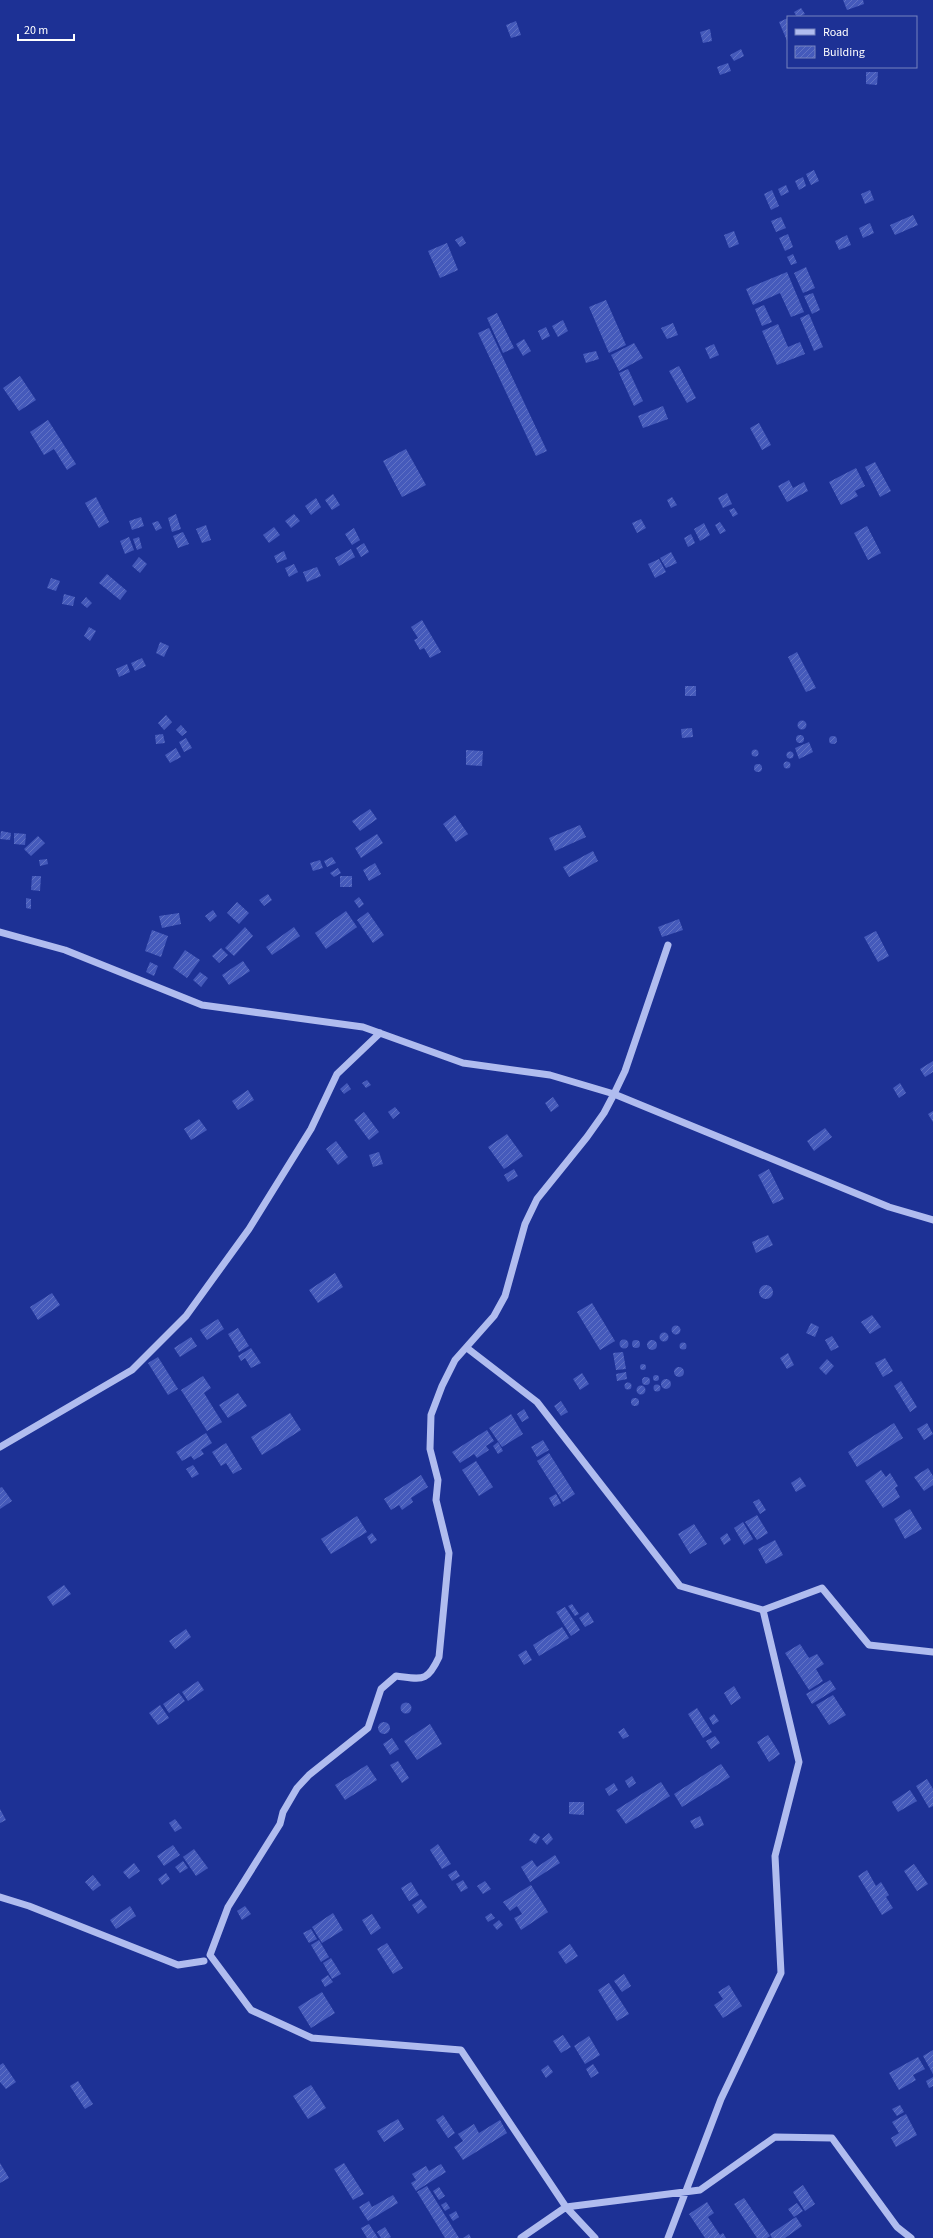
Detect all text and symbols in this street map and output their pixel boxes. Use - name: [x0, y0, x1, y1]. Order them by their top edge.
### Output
- scale bar: [18, 16, 74, 42]
- legend: [787, 16, 917, 68]
- text: 20 m: [24, 22, 48, 39]
- text: Road: [823, 24, 849, 41]
- text: Building: [823, 44, 865, 61]

